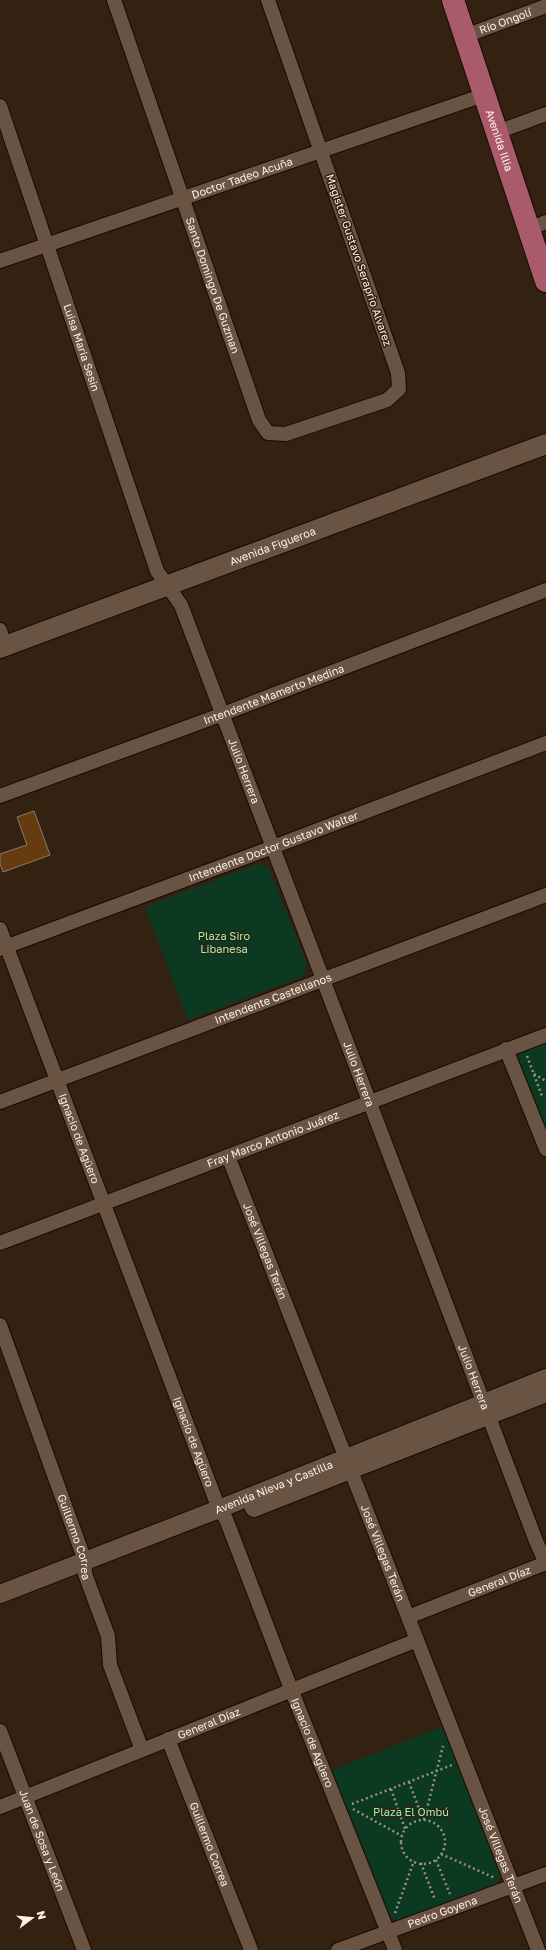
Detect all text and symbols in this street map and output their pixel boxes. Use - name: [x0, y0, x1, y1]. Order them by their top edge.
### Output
- street label: Río Ongolí: [477, 5, 534, 36]
- street label: Avenida Illia: [484, 108, 516, 173]
- street label: Doctor Tadeo Acuña: [190, 154, 294, 201]
- street label: Magister Gustavo Seraprio Alvarez: [324, 172, 395, 348]
- street label: Santo Domingo De Guzman: [184, 215, 243, 355]
- street label: Luisa Maria Sesin: [61, 302, 103, 393]
- street label: Avenida Figueroa: [228, 524, 317, 568]
- street label: Intendente Mamerto Medina: [201, 661, 346, 727]
- street label: Julio Herrera: [226, 736, 263, 805]
- street label: Intendente Doctor Gustavo Walter: [187, 808, 361, 884]
- park label: Plaza Siro Libanesa: [198, 929, 251, 955]
- street label: Intendente Castellanos: [213, 970, 333, 1026]
- street label: Julio Herrera: [341, 1039, 378, 1108]
- street label: Ignacio de Agüero: [57, 1092, 103, 1186]
- street label: Fray Marco Antonio Juárez: [205, 1107, 341, 1170]
- street label: José Villegas Terán: [241, 1201, 290, 1301]
- street label: Julio Herrera: [456, 1342, 492, 1411]
- street label: Ignacio de Agüero: [171, 1395, 217, 1489]
- street label: Avenida Nieva y Castilla: [213, 1457, 335, 1516]
- street label: Guillermo Correa: [55, 1492, 94, 1582]
- street label: José Villegas Terán: [359, 1503, 408, 1603]
- street label: General Díaz: [466, 1563, 533, 1599]
- street label: Ignacio de Agüero: [289, 1696, 337, 1790]
- street label: General Díaz: [175, 1704, 242, 1741]
- street label: Juan de Sosa y León: [17, 1787, 68, 1893]
- street label: Guillermo Correa: [187, 1800, 232, 1888]
- street label: José Villegas Terán: [477, 1804, 526, 1904]
- park label: Plaza El Ombú: [373, 1805, 449, 1818]
- street label: Pedro Goyena: [405, 1893, 479, 1930]
- north arrow: [12, 1898, 52, 1938]
- text: N: [35, 1909, 49, 1921]

